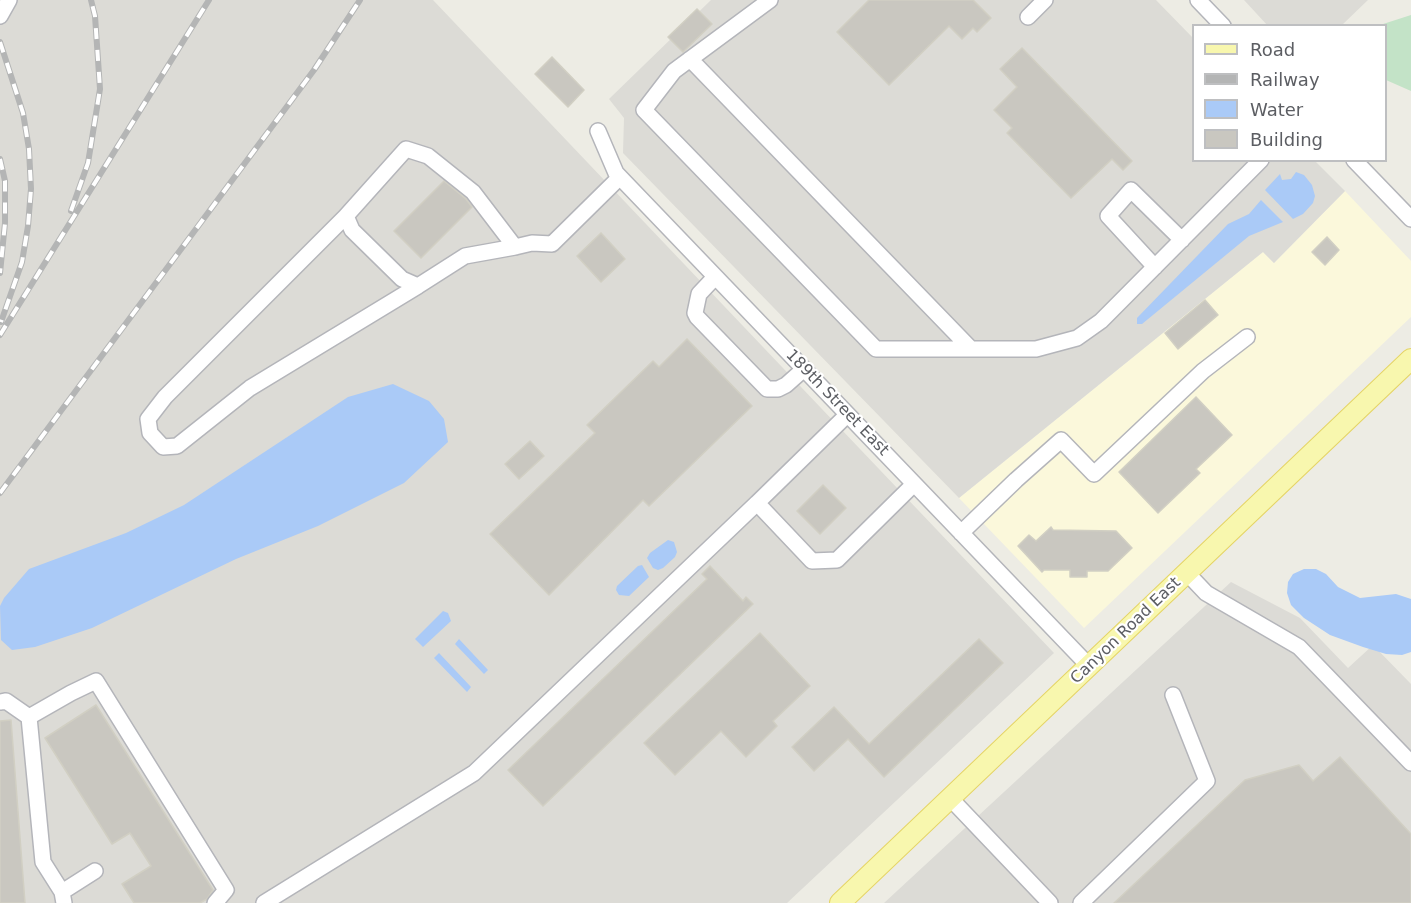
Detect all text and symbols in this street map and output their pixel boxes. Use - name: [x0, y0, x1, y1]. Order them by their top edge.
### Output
- legend: [1192, 24, 1387, 162]
- text: Road: [1250, 39, 1295, 60]
- text: Railway: [1250, 69, 1320, 90]
- text: Water: [1250, 99, 1303, 120]
- text: Building: [1250, 129, 1323, 150]
- street label: 189th Street East: [781, 346, 893, 460]
- street label: Canyon Road East: [1067, 574, 1185, 688]

